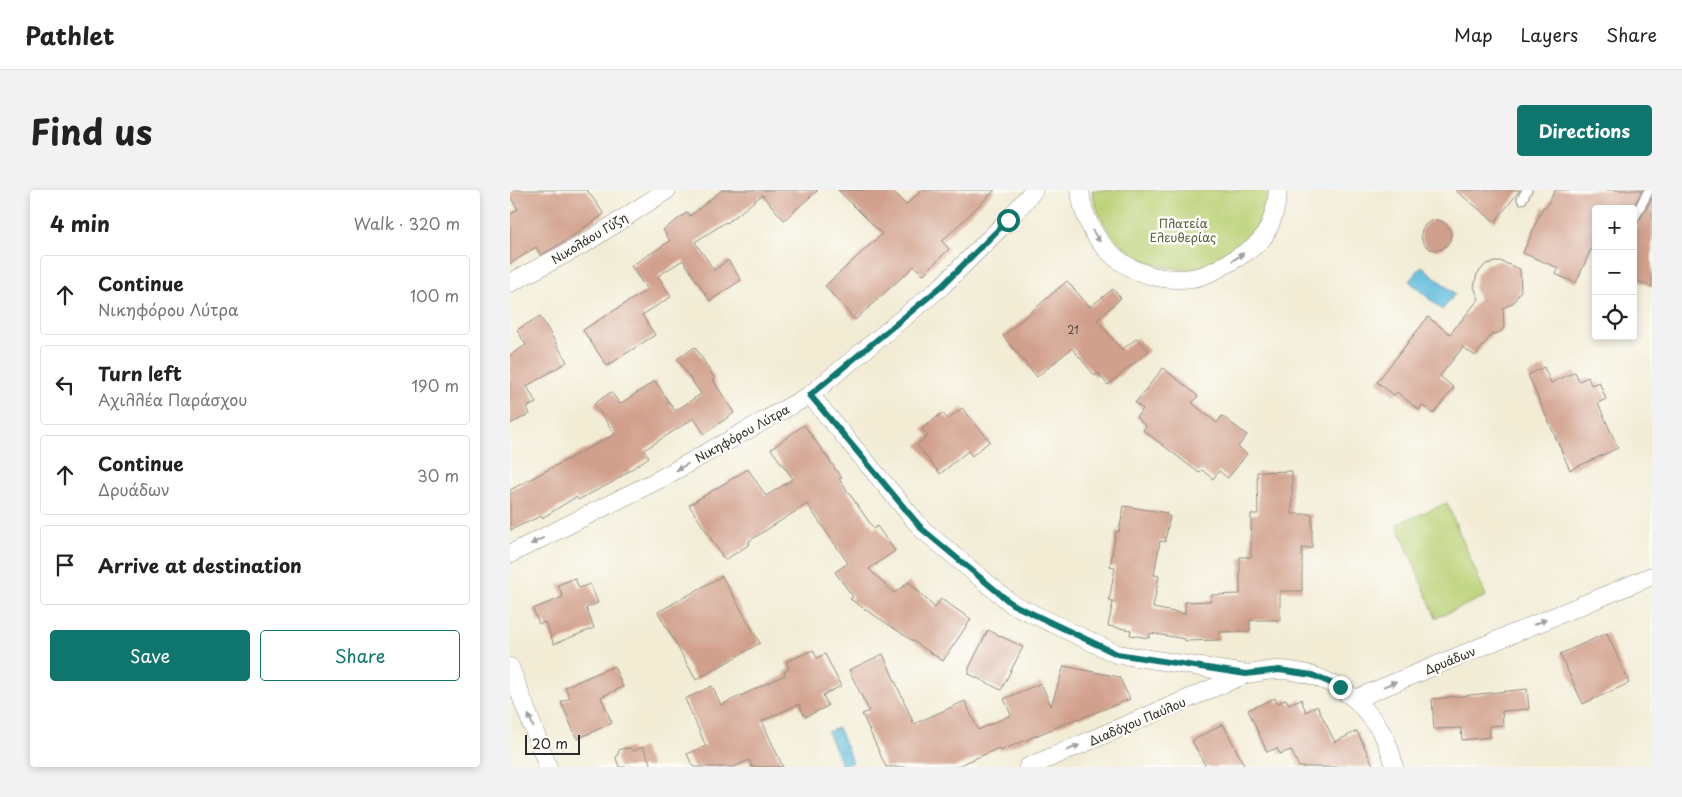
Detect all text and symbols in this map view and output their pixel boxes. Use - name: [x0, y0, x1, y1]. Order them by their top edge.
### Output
- text: Pathlet: [25, 17, 115, 53]
- text: Map: [1454, 21, 1493, 48]
- text: Layers: [1521, 21, 1578, 48]
- text: Share: [1606, 21, 1657, 48]
- text: Find us: [30, 104, 152, 157]
- button: Directions: [1517, 105, 1652, 156]
- map controls: [1592, 205, 1637, 340]
- button: +: [1592, 205, 1637, 250]
- text: 4 min: [50, 207, 110, 239]
- street label: Νικολάου Γύζη: [547, 208, 631, 268]
- route start: [997, 209, 1020, 232]
- text: Walk · 320 m: [354, 211, 460, 235]
- park label: Πλατεία Ελευθερίας: [1150, 214, 1216, 246]
- one-way arrow: [1091, 229, 1101, 242]
- button: −: [1592, 250, 1637, 295]
- one-way arrow: [1231, 252, 1245, 262]
- text: Continue: [98, 269, 184, 297]
- icon: ahead: [51, 281, 79, 309]
- text: 100 m: [410, 283, 459, 307]
- button: locate: [1592, 295, 1637, 340]
- text: Νικηφόρου Λύτρα: [98, 297, 238, 321]
- house number: 21: [1067, 322, 1079, 337]
- text: Turn left: [98, 359, 182, 387]
- icon: left: [51, 371, 79, 399]
- text: 190 m: [411, 373, 459, 397]
- text: Αχιλλέα Παράσχου: [98, 387, 247, 411]
- street label: Νικηφόρου Λύτρα: [692, 400, 793, 466]
- text: Continue: [98, 449, 184, 477]
- icon: ahead: [51, 461, 79, 489]
- one-way arrow: [675, 462, 688, 471]
- text: 30 m: [417, 463, 459, 487]
- text: Δρυάδων: [98, 477, 170, 501]
- one-way arrow: [530, 537, 544, 545]
- icon: arrive: [51, 551, 79, 579]
- text: Arrive at destination: [98, 551, 302, 579]
- one-way arrow: [1533, 618, 1548, 626]
- button: Save: [50, 630, 250, 681]
- button: Share: [260, 630, 460, 681]
- street label: Δρυάδων: [1422, 642, 1478, 678]
- route end: [1329, 676, 1352, 699]
- one-way arrow: [1383, 680, 1397, 688]
- street label: Διαδόχου Παύλου: [1086, 692, 1188, 750]
- one-way arrow: [527, 714, 534, 729]
- scale bar: [525, 732, 580, 755]
- text: 20 m: [532, 733, 568, 754]
- one-way arrow: [1066, 743, 1080, 751]

